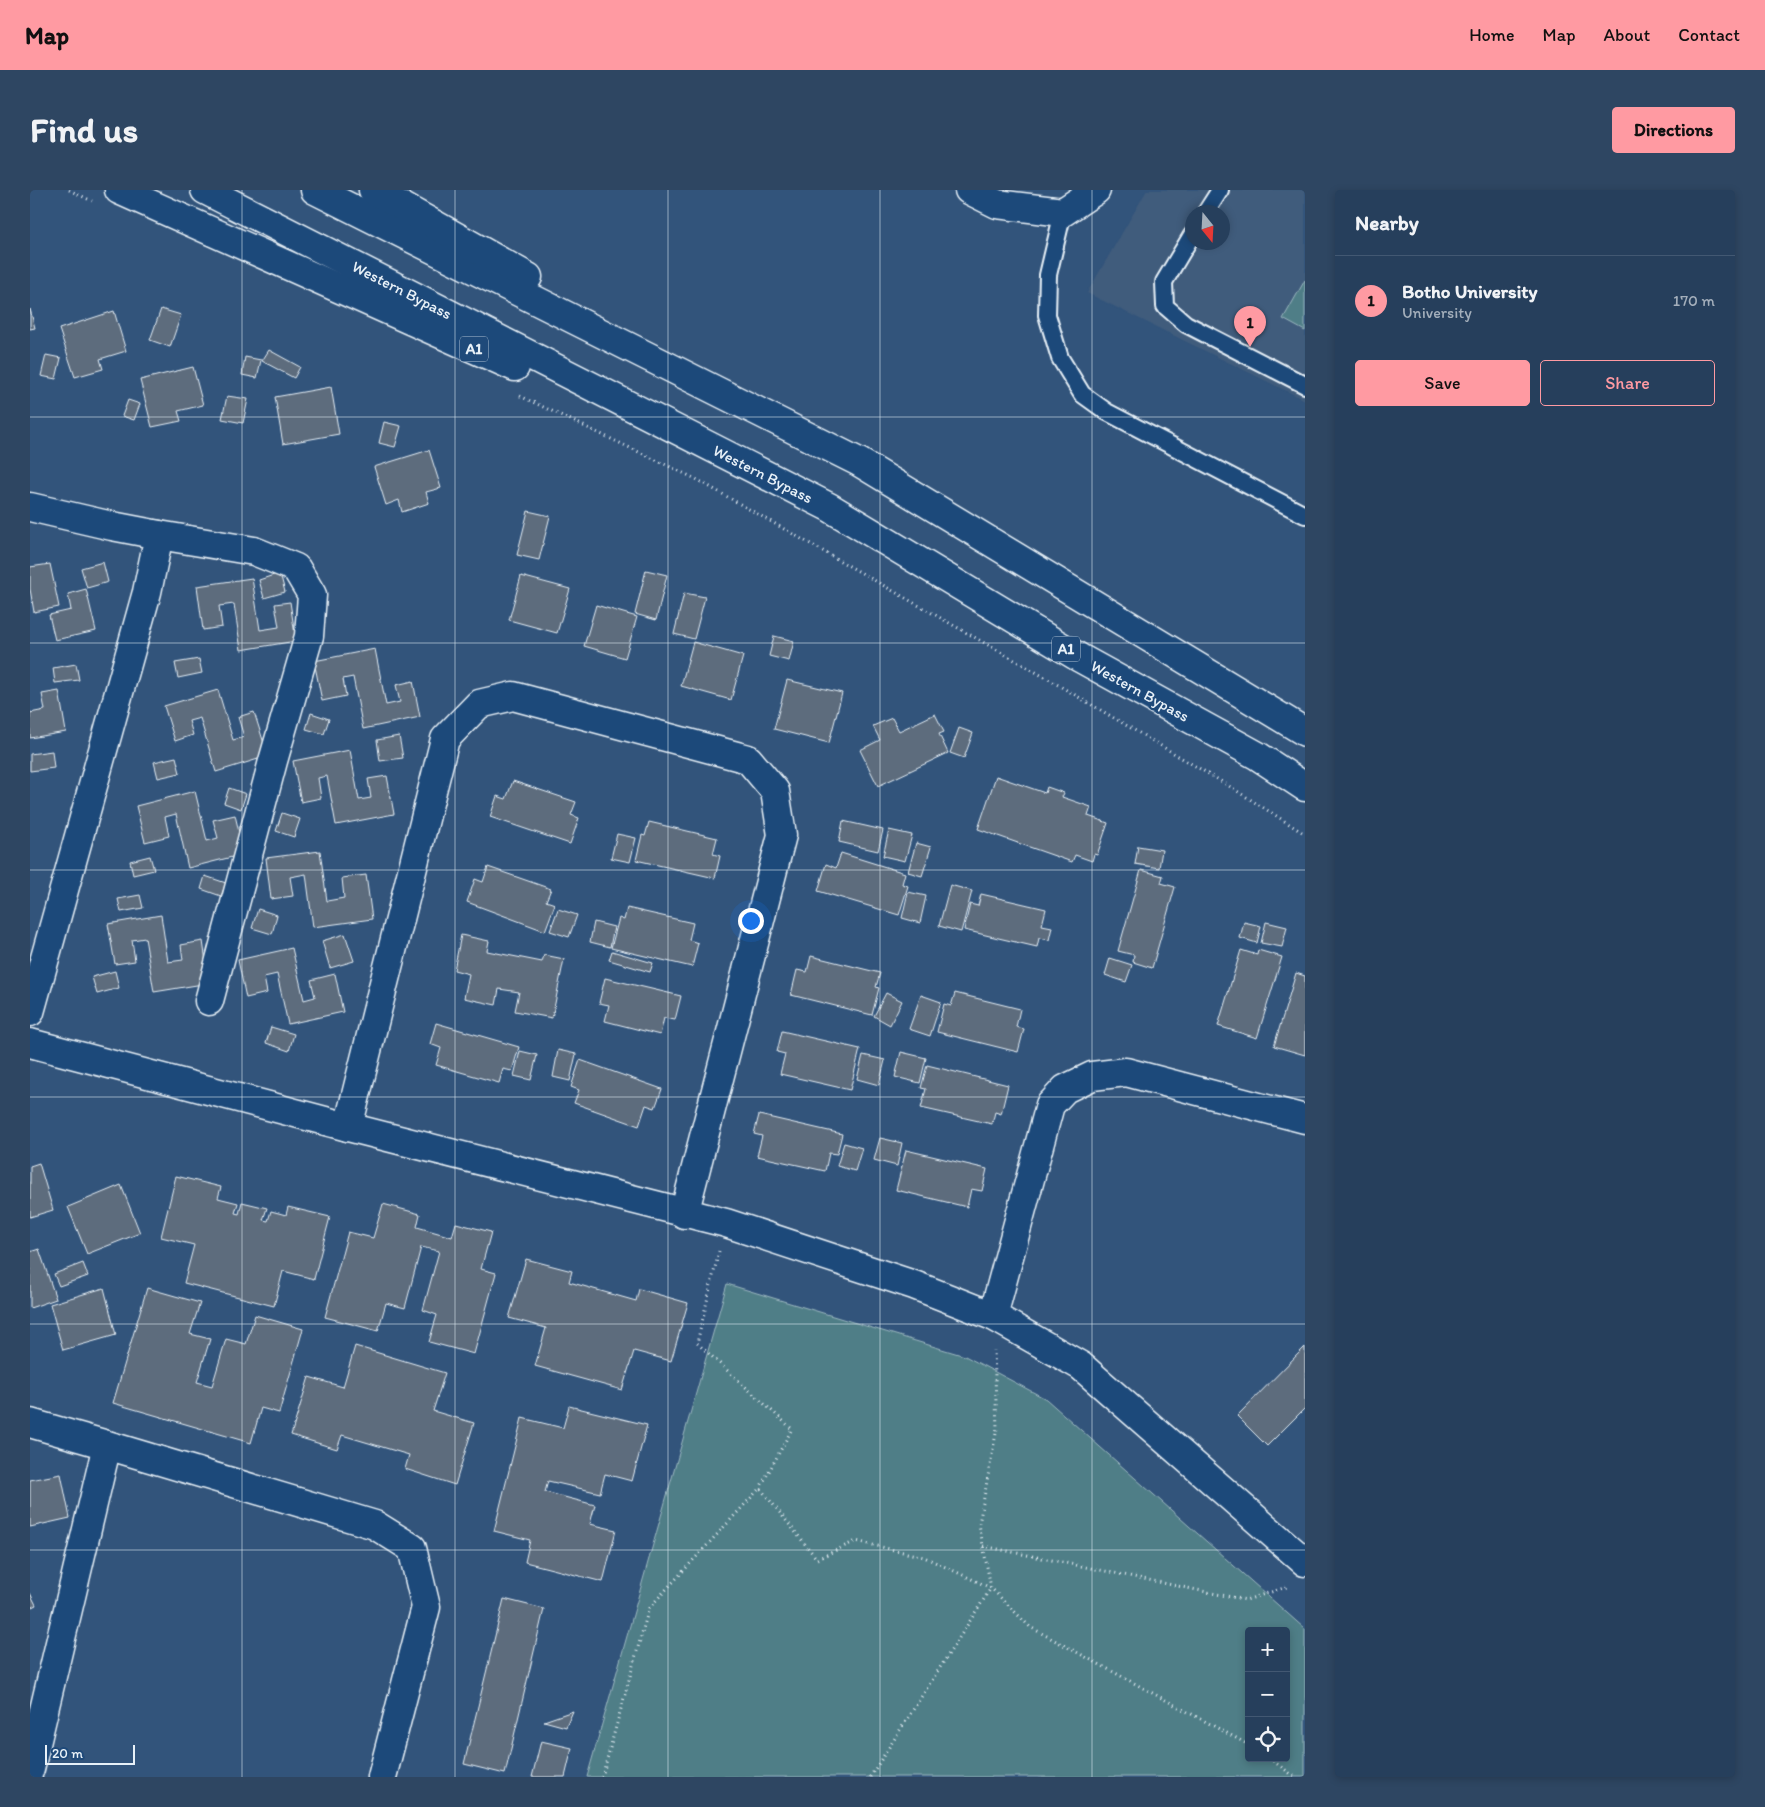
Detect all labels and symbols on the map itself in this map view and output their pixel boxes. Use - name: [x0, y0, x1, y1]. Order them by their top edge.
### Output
- north arrow: [1185, 205, 1230, 250]
- street label: Western Bypass: [349, 257, 455, 323]
- pin: 1: [1234, 306, 1266, 347]
- road number: A1: [460, 336, 488, 362]
- street label: Western Bypass: [710, 441, 816, 507]
- road number: A1: [1052, 636, 1080, 662]
- street label: Western Bypass: [1088, 656, 1192, 726]
- your location: [738, 908, 764, 934]
- scale bar: [45, 1742, 135, 1765]

